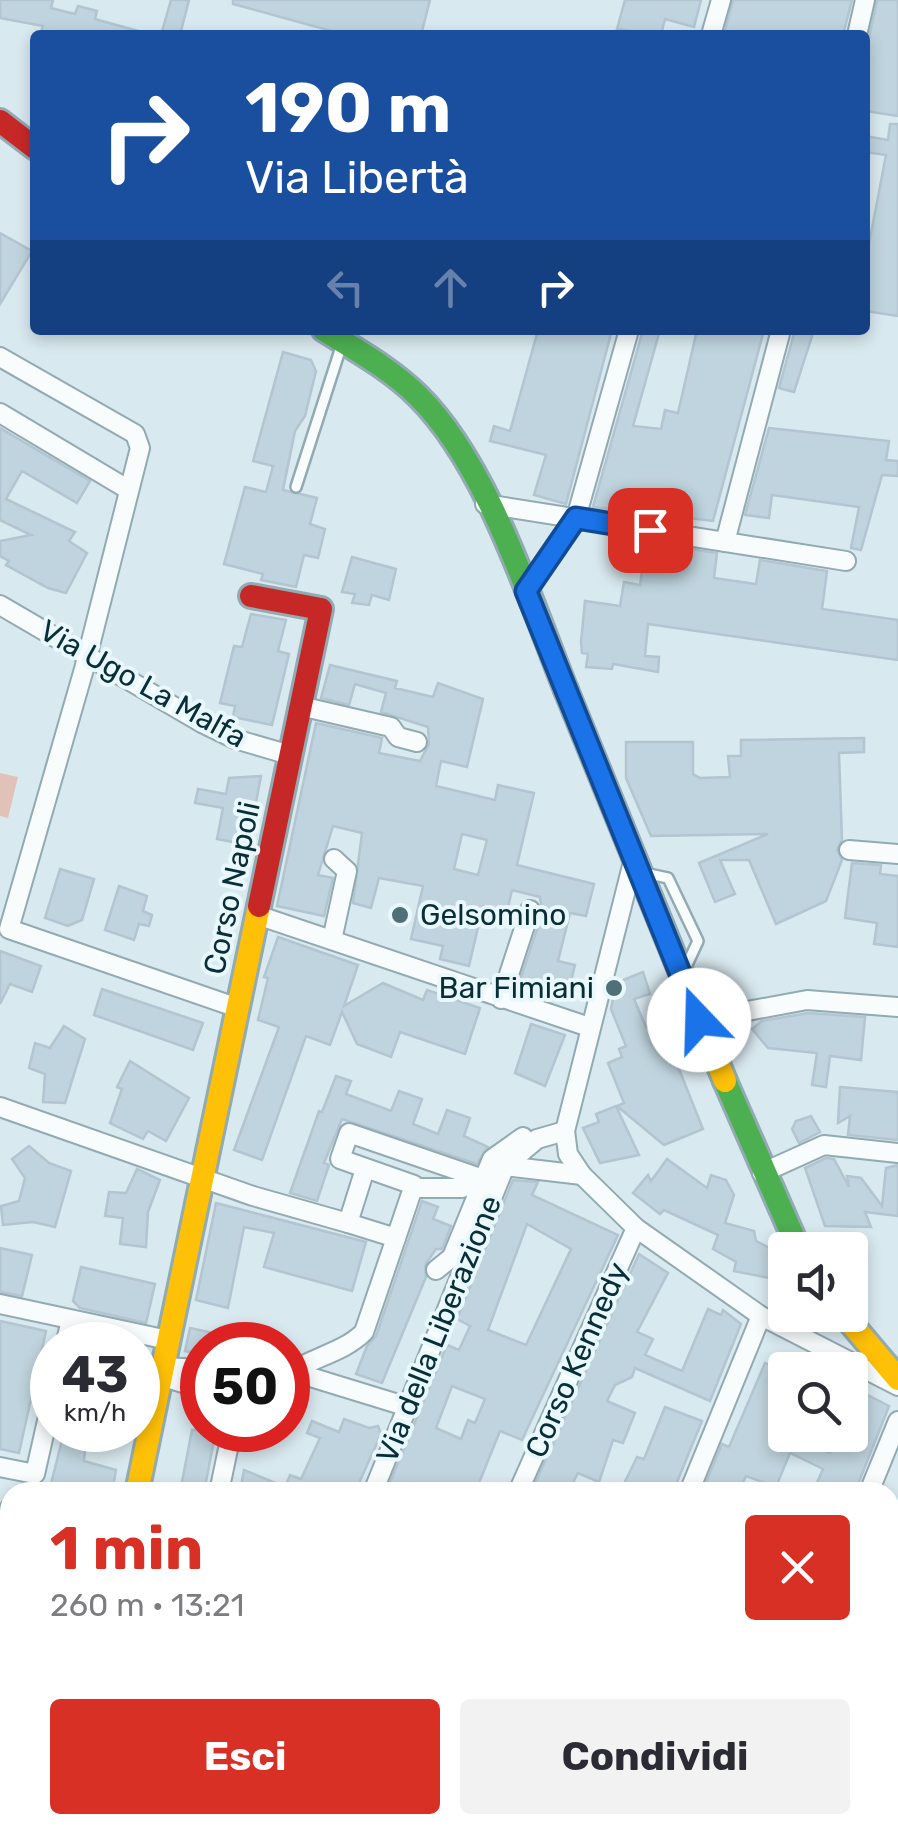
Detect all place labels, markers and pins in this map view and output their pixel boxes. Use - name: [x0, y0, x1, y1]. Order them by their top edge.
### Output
- pin: [608, 488, 693, 573]
- place label: Gelsomino: [420, 897, 566, 933]
- marker: Gelsomino: [389, 904, 411, 926]
- place label: Bar Fimiani: [439, 970, 594, 1006]
- marker: Bar Fimiani: [603, 977, 625, 999]

